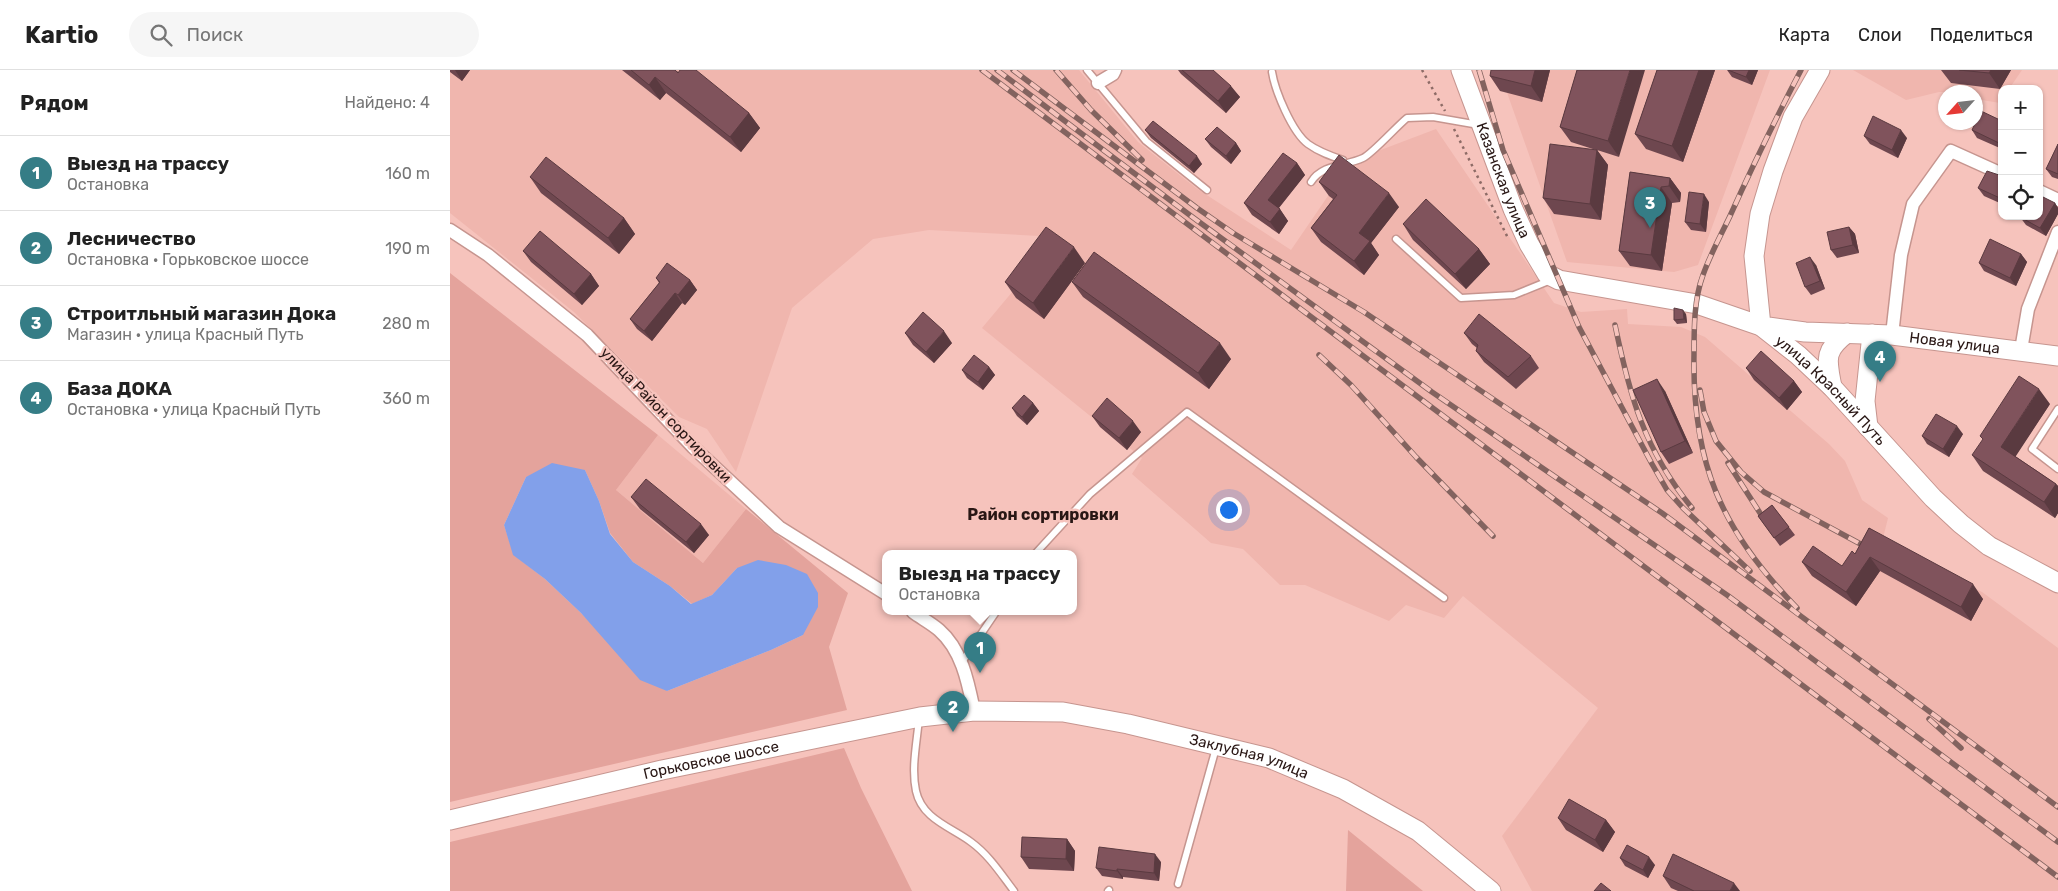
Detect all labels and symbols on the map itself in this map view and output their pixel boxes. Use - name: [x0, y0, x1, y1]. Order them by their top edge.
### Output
- north arrow: [1938, 85, 1983, 130]
- street label: Казанская улица: [1472, 120, 1534, 241]
- pin: 3: [1634, 187, 1666, 228]
- street label: Новая улица: [1908, 328, 2001, 358]
- street label: улица Красный Путь: [1772, 332, 1890, 449]
- pin: 4: [1864, 341, 1896, 382]
- street label: улица Район сортировки: [597, 344, 735, 486]
- your location: [1216, 497, 1242, 523]
- district label: Район сортировки: [967, 505, 1119, 524]
- pin: 1: [964, 632, 996, 673]
- pin: 2: [937, 691, 969, 732]
- street label: Заклубная улица: [1188, 730, 1311, 783]
- street label: Горьковское шоссе: [642, 737, 781, 783]

